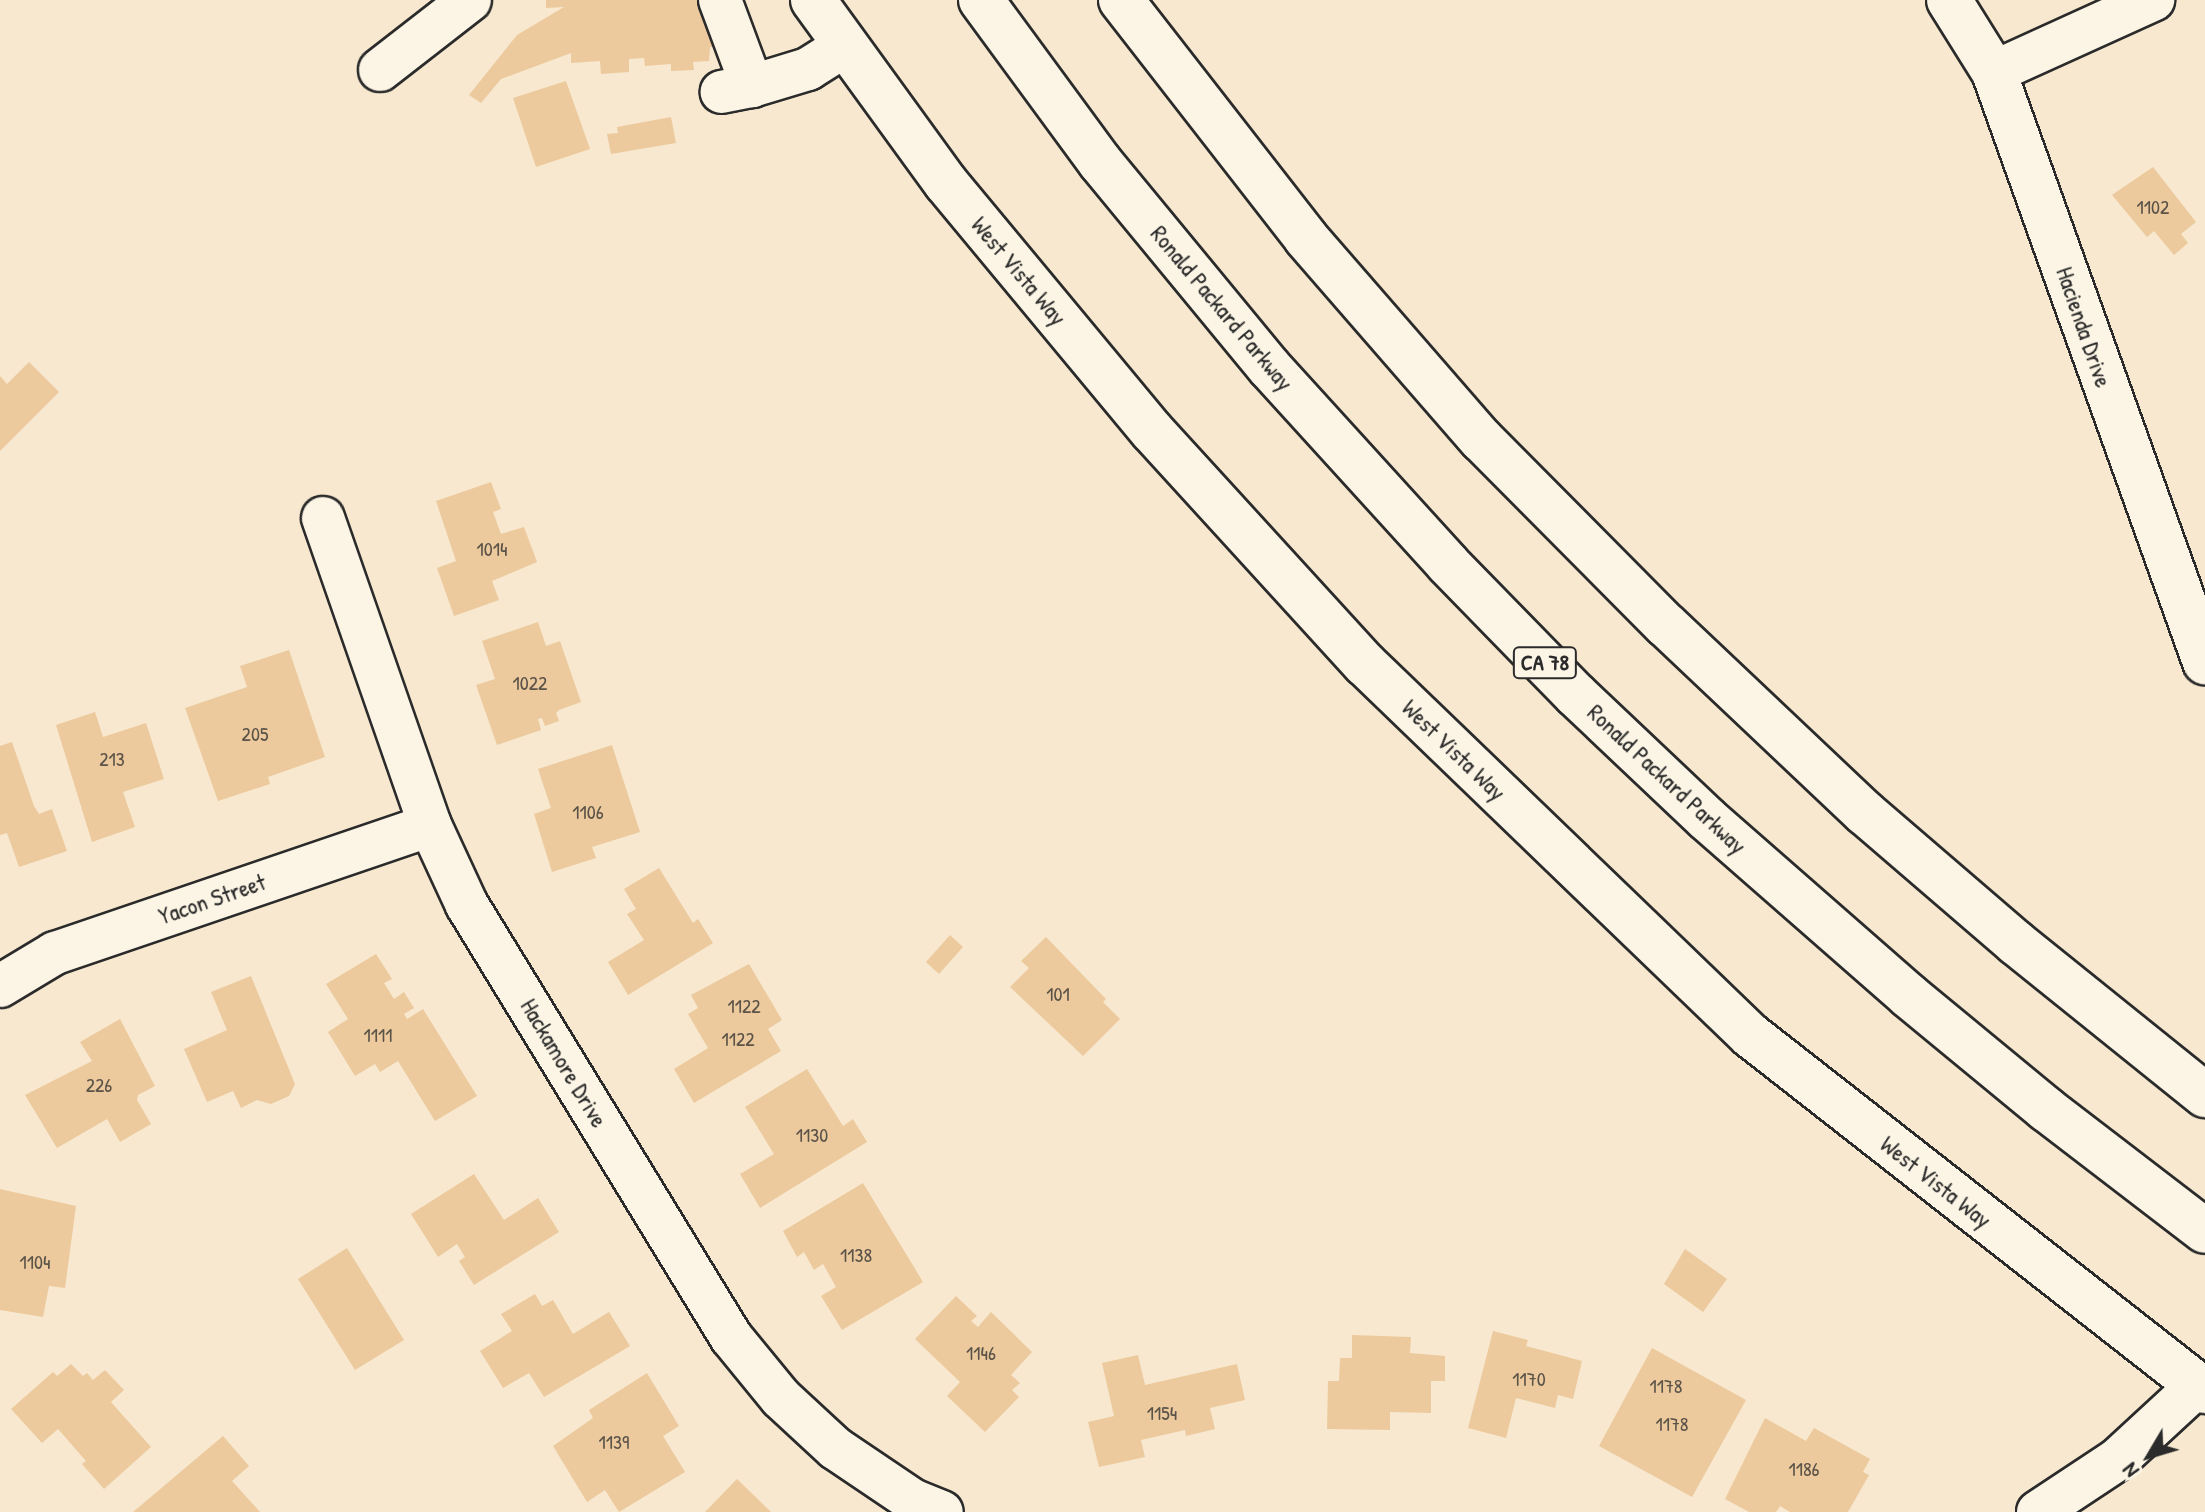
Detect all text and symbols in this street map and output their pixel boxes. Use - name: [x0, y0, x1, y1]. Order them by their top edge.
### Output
- house number: 1102: [2137, 194, 2169, 218]
- street label: West Vista Way: [965, 211, 1073, 331]
- street label: Ronald Packard Parkway: [1145, 220, 1299, 396]
- street label: Hacienda Drive: [2050, 263, 2118, 391]
- house number: 1014: [477, 536, 507, 560]
- road number: CA 78: [1511, 645, 1579, 681]
- house number: 1022: [513, 670, 547, 694]
- street label: West Vista Way: [1396, 693, 1512, 807]
- street label: Ronald Packard Parkway: [1582, 698, 1752, 860]
- house number: 205: [242, 721, 268, 745]
- house number: 213: [99, 746, 125, 770]
- house number: 1106: [572, 799, 604, 823]
- street label: Yacon Street: [155, 867, 269, 931]
- house number: 101: [1046, 981, 1070, 1005]
- house number: 1122: [727, 993, 761, 1017]
- street label: Hackamore Drive: [514, 994, 614, 1132]
- house number: 1111: [363, 1022, 393, 1046]
- house number: 1122: [721, 1026, 755, 1050]
- house number: 226: [86, 1072, 112, 1096]
- house number: 1130: [796, 1122, 828, 1146]
- street label: West Vista Way: [1875, 1130, 1997, 1234]
- house number: 1138: [840, 1242, 872, 1266]
- house number: 1104: [20, 1249, 50, 1273]
- house number: 1146: [966, 1340, 996, 1364]
- house number: 1170: [1512, 1366, 1546, 1390]
- house number: 1178: [1649, 1373, 1683, 1397]
- house number: 1154: [1147, 1400, 1177, 1424]
- house number: 1178: [1655, 1411, 1689, 1435]
- north arrow: [2109, 1416, 2189, 1496]
- house number: 1139: [599, 1429, 629, 1453]
- house number: 1186: [1788, 1456, 1820, 1480]
- text: N: [2115, 1457, 2146, 1485]

